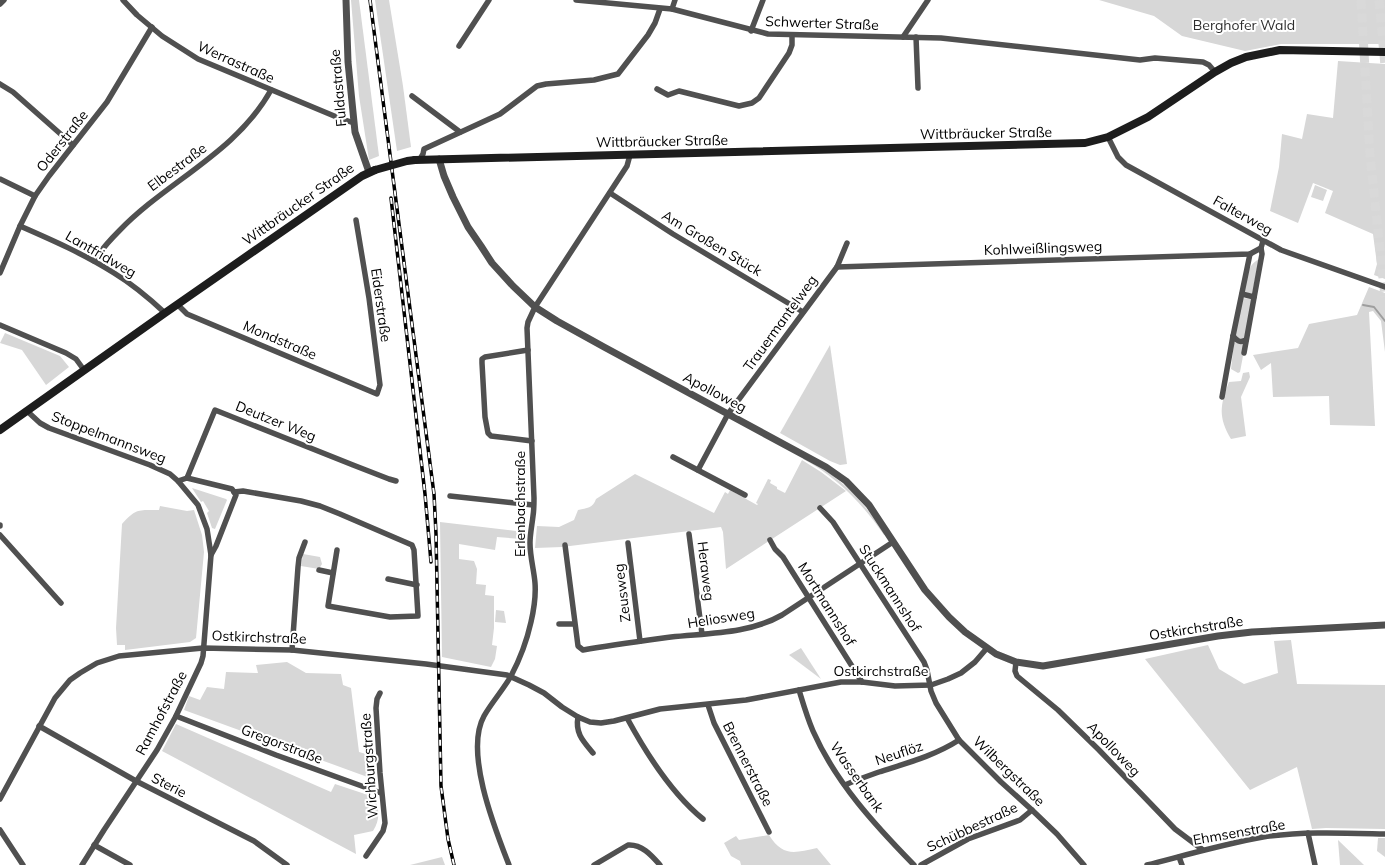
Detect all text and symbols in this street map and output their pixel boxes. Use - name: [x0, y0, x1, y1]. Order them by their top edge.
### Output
- street label: Schwerter Straße: [765, 12, 879, 34]
- park label: Berghofer Wald: [1193, 16, 1295, 34]
- street label: Werrastraße: [195, 37, 277, 87]
- street label: Fuldastraße: [326, 49, 350, 127]
- street label: Oderstraße: [32, 106, 92, 176]
- street label: Wittbräucker Straße: [920, 123, 1052, 143]
- street label: Wittbräucker Straße: [596, 131, 728, 151]
- street label: Elbestraße: [144, 139, 210, 195]
- street label: Wittbräucker Straße: [239, 159, 357, 249]
- street label: Falterweg: [1210, 191, 1276, 239]
- street label: Am Großen Stück: [659, 206, 766, 280]
- street label: Lantfridweg: [62, 226, 140, 282]
- street label: Kohlweißlingsweg: [984, 237, 1102, 259]
- street label: Eiderstraße: [367, 267, 395, 343]
- street label: Trauermantelweg: [739, 271, 821, 375]
- street label: Mondstraße: [240, 316, 320, 364]
- street label: Apolloweg: [680, 368, 750, 416]
- street label: Deutzer Weg: [233, 397, 319, 445]
- street label: Stoppelmannsweg: [49, 407, 169, 467]
- street label: Erlenbachstraße: [511, 451, 529, 557]
- street label: Heraweg: [693, 540, 719, 602]
- street label: Stuckmannshof: [855, 541, 925, 635]
- street label: Mortmannshof: [794, 559, 860, 649]
- street label: Zeusweg: [609, 563, 635, 623]
- street label: Heliosweg: [686, 604, 756, 632]
- street label: Ostkirchstraße: [1148, 612, 1244, 644]
- street label: Ostkirchstraße: [211, 626, 307, 648]
- street label: Ostkirchstraße: [834, 662, 928, 680]
- street label: Ramhofstraße: [131, 668, 191, 758]
- street label: Wichburgstraße: [356, 713, 382, 819]
- street label: Apolloweg: [1083, 718, 1145, 780]
- street label: Brennerstraße: [719, 719, 777, 809]
- street label: Gregorstraße: [239, 720, 325, 768]
- street label: Wilbergstraße: [969, 732, 1049, 810]
- street label: Neuflöz: [873, 737, 925, 769]
- street label: Wasserbank: [826, 738, 888, 816]
- street label: Sterie: [148, 769, 190, 801]
- street label: Schübbestraße: [924, 798, 1020, 856]
- street label: Ehmsenstraße: [1192, 815, 1286, 849]

